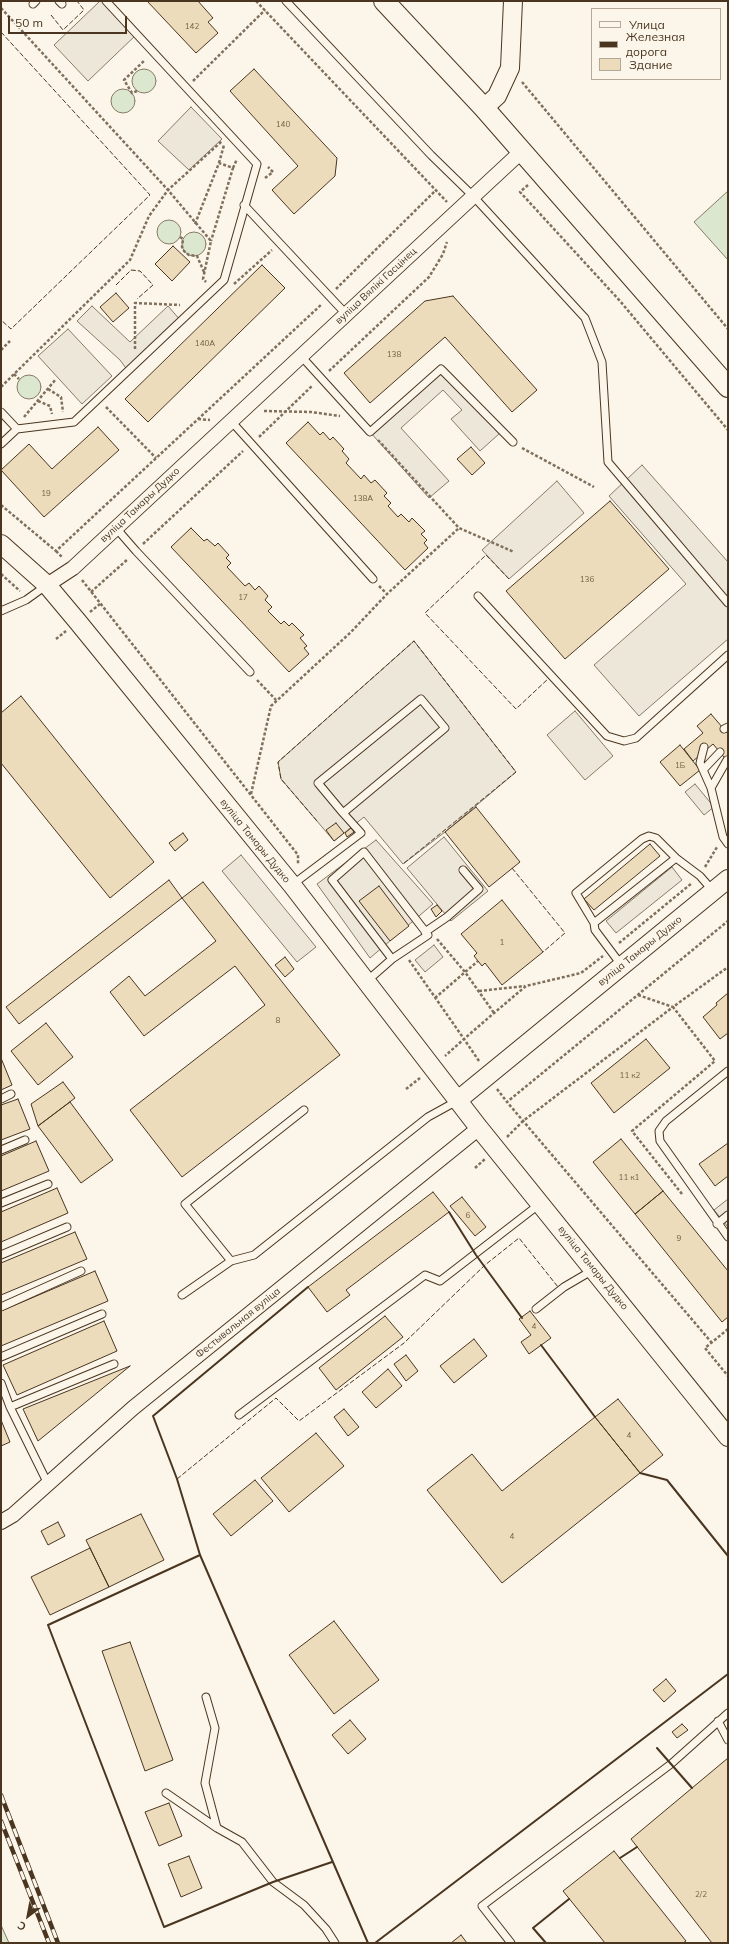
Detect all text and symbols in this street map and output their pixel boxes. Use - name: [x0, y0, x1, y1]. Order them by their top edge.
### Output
- scale bar: [10, 8, 129, 34]
- legend: [591, 8, 721, 80]
- text: 50 m: [15, 15, 43, 30]
- text: Улица: [629, 17, 665, 32]
- house number: 142: [185, 22, 199, 32]
- text: Железная дорога: [626, 29, 685, 59]
- text: Здание: [629, 57, 672, 72]
- house number: 140: [276, 120, 290, 130]
- street label: вуліца Вялікі Гасцінец: [333, 245, 419, 327]
- house number: 140А: [195, 339, 215, 349]
- house number: 138: [387, 350, 401, 360]
- street label: вуліца Тамары Дудко: [98, 465, 182, 545]
- house number: 19: [41, 489, 51, 499]
- house number: 138А: [353, 494, 373, 504]
- house number: 136: [580, 575, 594, 585]
- house number: 17: [238, 593, 248, 603]
- house number: 1Б: [675, 761, 685, 771]
- street label: вуліца Тамары Дудко: [217, 797, 293, 885]
- street label: вуліца Тамары Дудко: [596, 913, 684, 989]
- house number: 1: [500, 938, 504, 948]
- house number: 8: [276, 1016, 280, 1026]
- house number: 11 к2: [620, 1071, 640, 1081]
- house number: 11 к1: [619, 1173, 639, 1183]
- house number: 6: [466, 1211, 470, 1221]
- street label: вуліца Тамары Дудко: [555, 1224, 631, 1312]
- house number: 9: [677, 1234, 681, 1244]
- street label: Фестывальная вуліца: [193, 1285, 283, 1361]
- house number: 4: [532, 1322, 536, 1332]
- house number: 4: [627, 1431, 631, 1441]
- house number: 4: [510, 1532, 514, 1542]
- house number: 2/2: [695, 1890, 707, 1900]
- north arrow: [8, 1896, 48, 1936]
- text: С: [15, 1918, 29, 1934]

